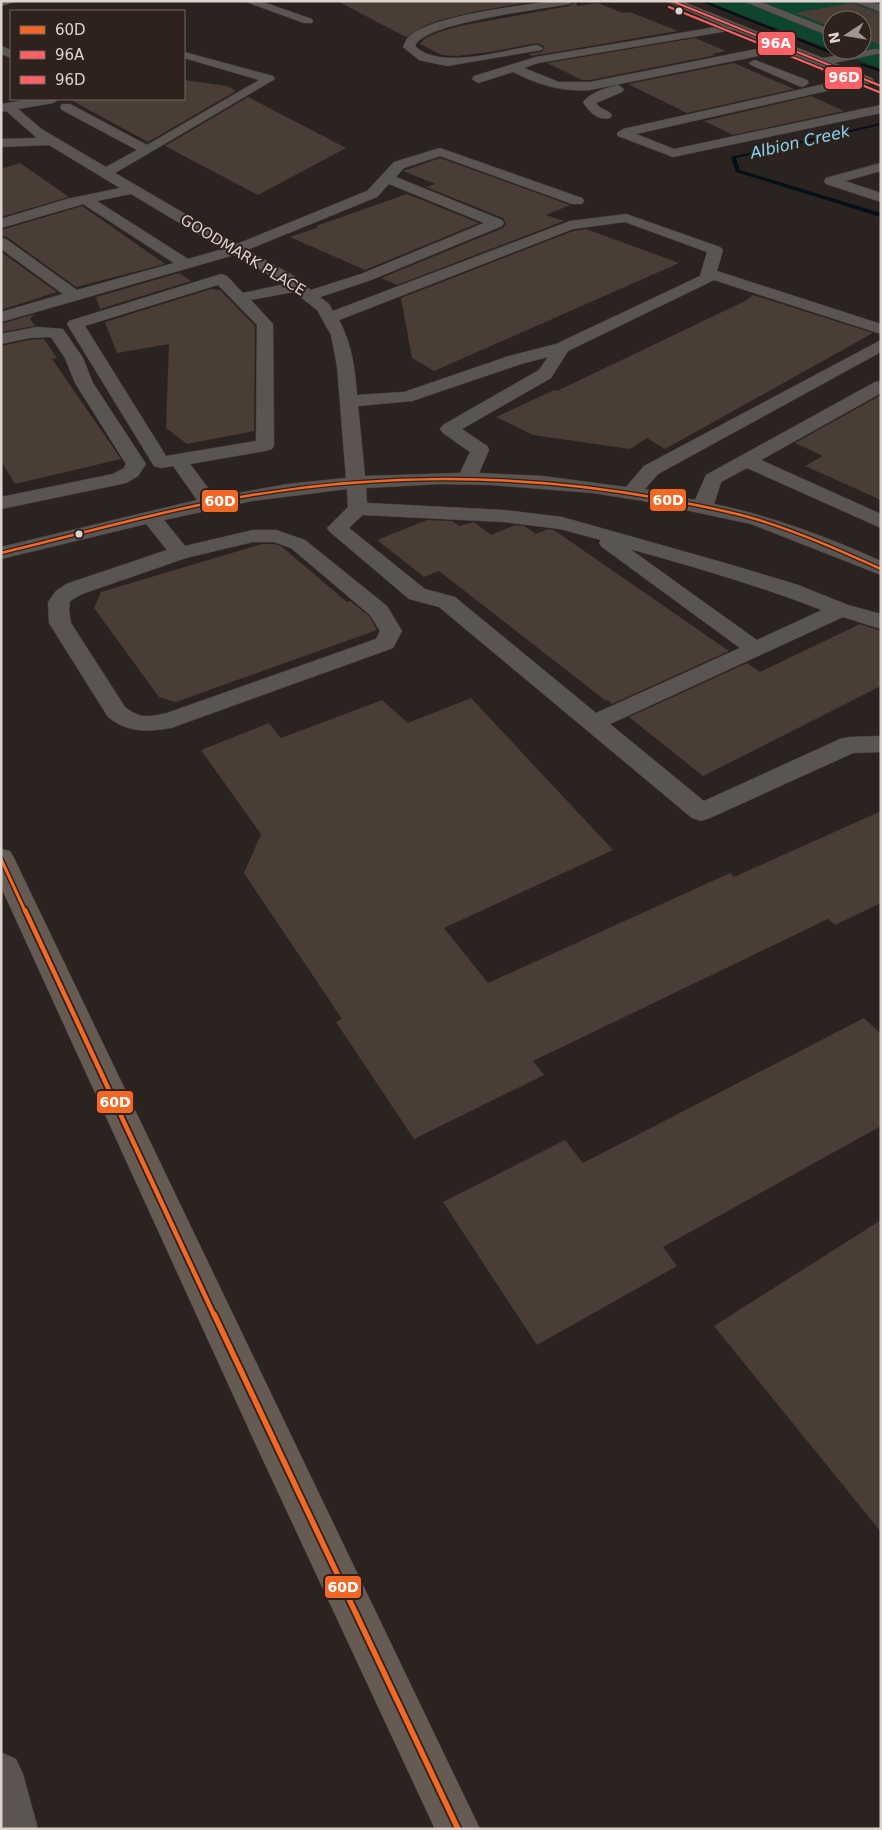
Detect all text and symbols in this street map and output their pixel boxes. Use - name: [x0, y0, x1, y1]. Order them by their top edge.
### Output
- unlabelled marker: [674, 6, 684, 16]
- legend: [10, 10, 185, 100]
- north arrow: [822, 10, 872, 60]
- text: 60D: [55, 21, 86, 39]
- text: N: [825, 30, 843, 45]
- line badge: 96A: [757, 31, 796, 56]
- text: 96A: [761, 35, 791, 51]
- text: 96A: [55, 46, 85, 64]
- line badge: 96D: [824, 66, 863, 90]
- text: 96D: [828, 69, 860, 85]
- text: 96D: [55, 71, 86, 89]
- water label: Albion Creek: [747, 121, 852, 163]
- street label: GOODMARK PLACE: [177, 211, 309, 299]
- line badge: 60D: [649, 488, 687, 512]
- line badge: 60D: [201, 489, 239, 513]
- text: 60D: [652, 492, 684, 508]
- text: 60D: [204, 493, 236, 509]
- unlabelled marker: [74, 529, 84, 539]
- line badge: 60D: [96, 1090, 134, 1114]
- text: 60D: [99, 1094, 131, 1110]
- line badge: 60D: [324, 1575, 362, 1599]
- text: 60D: [327, 1579, 359, 1595]

